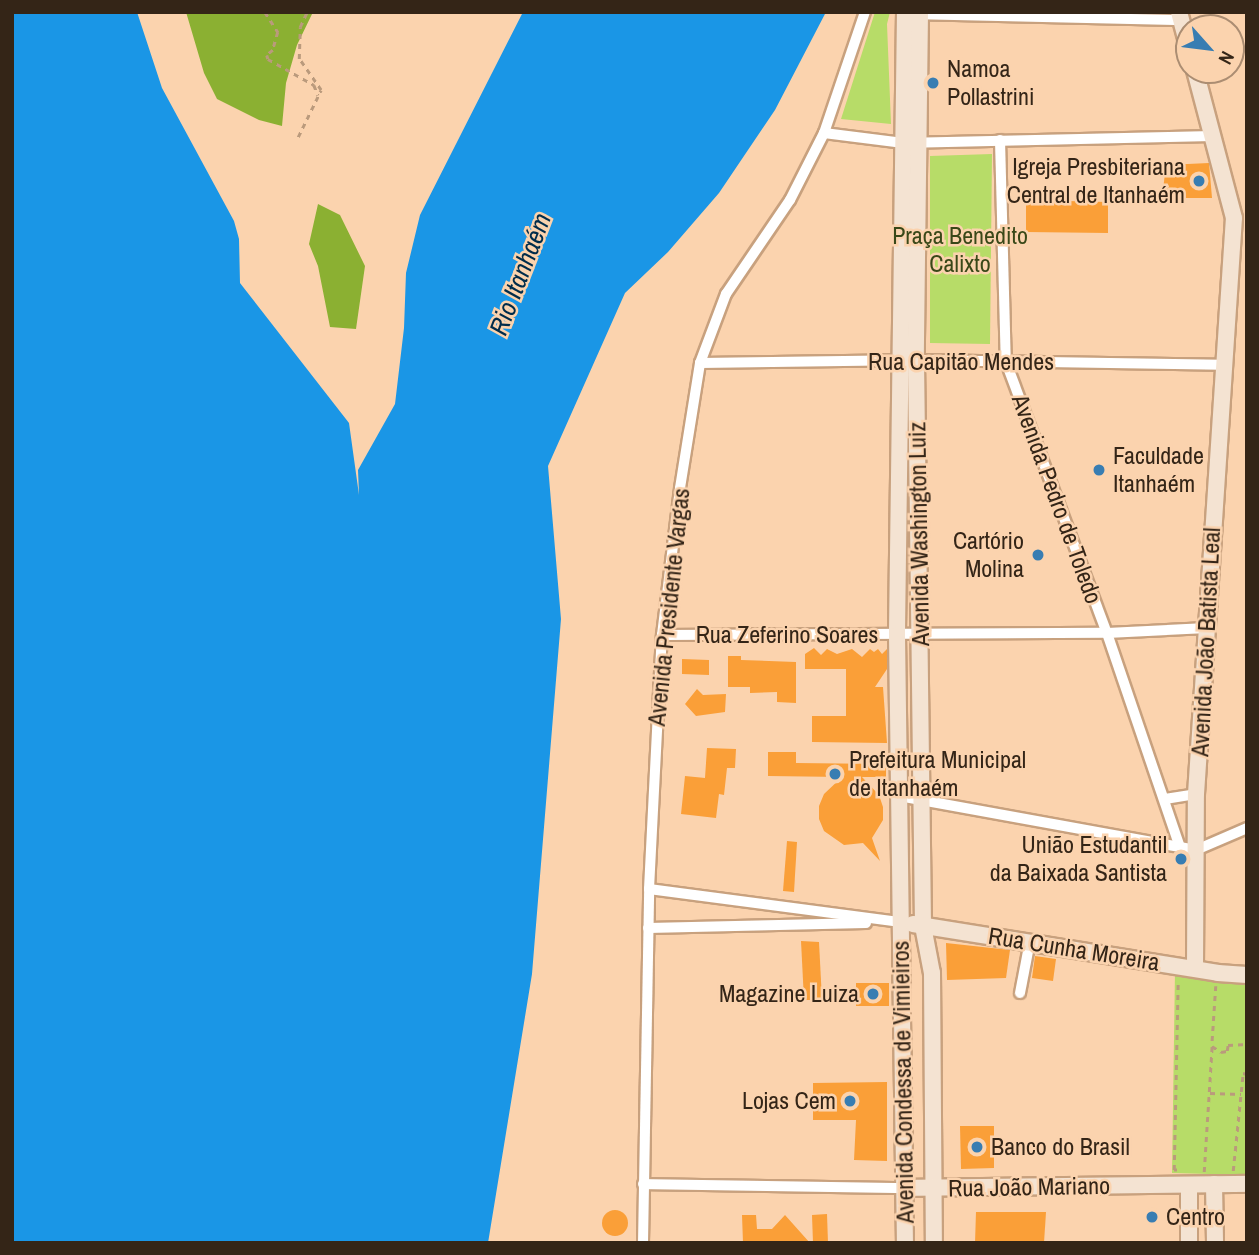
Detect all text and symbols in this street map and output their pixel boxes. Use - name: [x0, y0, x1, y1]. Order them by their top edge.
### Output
- north arrow: [1175, 14, 1245, 84]
- text: N: [1213, 47, 1241, 69]
- place label: Namoa Pollastrini: [947, 55, 1035, 111]
- marker: Namoa Pollastrini: [925, 75, 941, 91]
- place label: Igreja Presbiteriana Central de Itanhaém: [1007, 153, 1185, 209]
- marker: Igreja Presbiteriana Central de Itanhaém: [1191, 173, 1207, 189]
- water label: Rio Itanhaém: [483, 209, 557, 339]
- park label: Praça Benedito Calixto: [892, 222, 1028, 278]
- street label: Rua Capitão Mendes: [868, 348, 1054, 376]
- street label: Avenida Pedro de Toledo: [1006, 390, 1108, 608]
- street label: Avenida Washington Luiz: [903, 422, 935, 646]
- place label: Faculdade Itanhaém: [1113, 442, 1204, 498]
- marker: Faculdade Itanhaém: [1091, 462, 1107, 478]
- street label: Avenida Presidente Vargas: [642, 487, 696, 727]
- place label: Cartório Molina: [953, 527, 1024, 583]
- street label: Avenida João Batista Leal: [1186, 527, 1226, 757]
- marker: Cartório Molina: [1030, 547, 1046, 563]
- street label: Rua Zeferino Soares: [696, 621, 878, 649]
- place label: Prefeitura Municipal de Itanhaém: [849, 746, 1026, 802]
- marker: Prefeitura Municipal de Itanhaém: [827, 766, 843, 782]
- place label: União Estudantil da Baixada Santista: [990, 831, 1167, 887]
- marker: União Estudantil da Baixada Santista: [1173, 851, 1189, 867]
- street label: Rua Cunha Moreira: [986, 921, 1162, 977]
- street label: Avenida Condessa de Vimieiros: [886, 940, 920, 1224]
- place label: Magazine Luiza: [719, 980, 859, 1008]
- marker: Magazine Luiza: [865, 986, 881, 1002]
- place label: Lojas Cem: [742, 1087, 836, 1115]
- marker: Lojas Cem: [842, 1093, 858, 1109]
- place label: Banco do Brasil: [991, 1133, 1130, 1161]
- marker: Banco do Brasil: [969, 1139, 985, 1155]
- street label: Rua João Mariano: [948, 1171, 1110, 1203]
- place label: Centro: [1166, 1203, 1225, 1231]
- marker: Centro: [1144, 1209, 1160, 1225]

